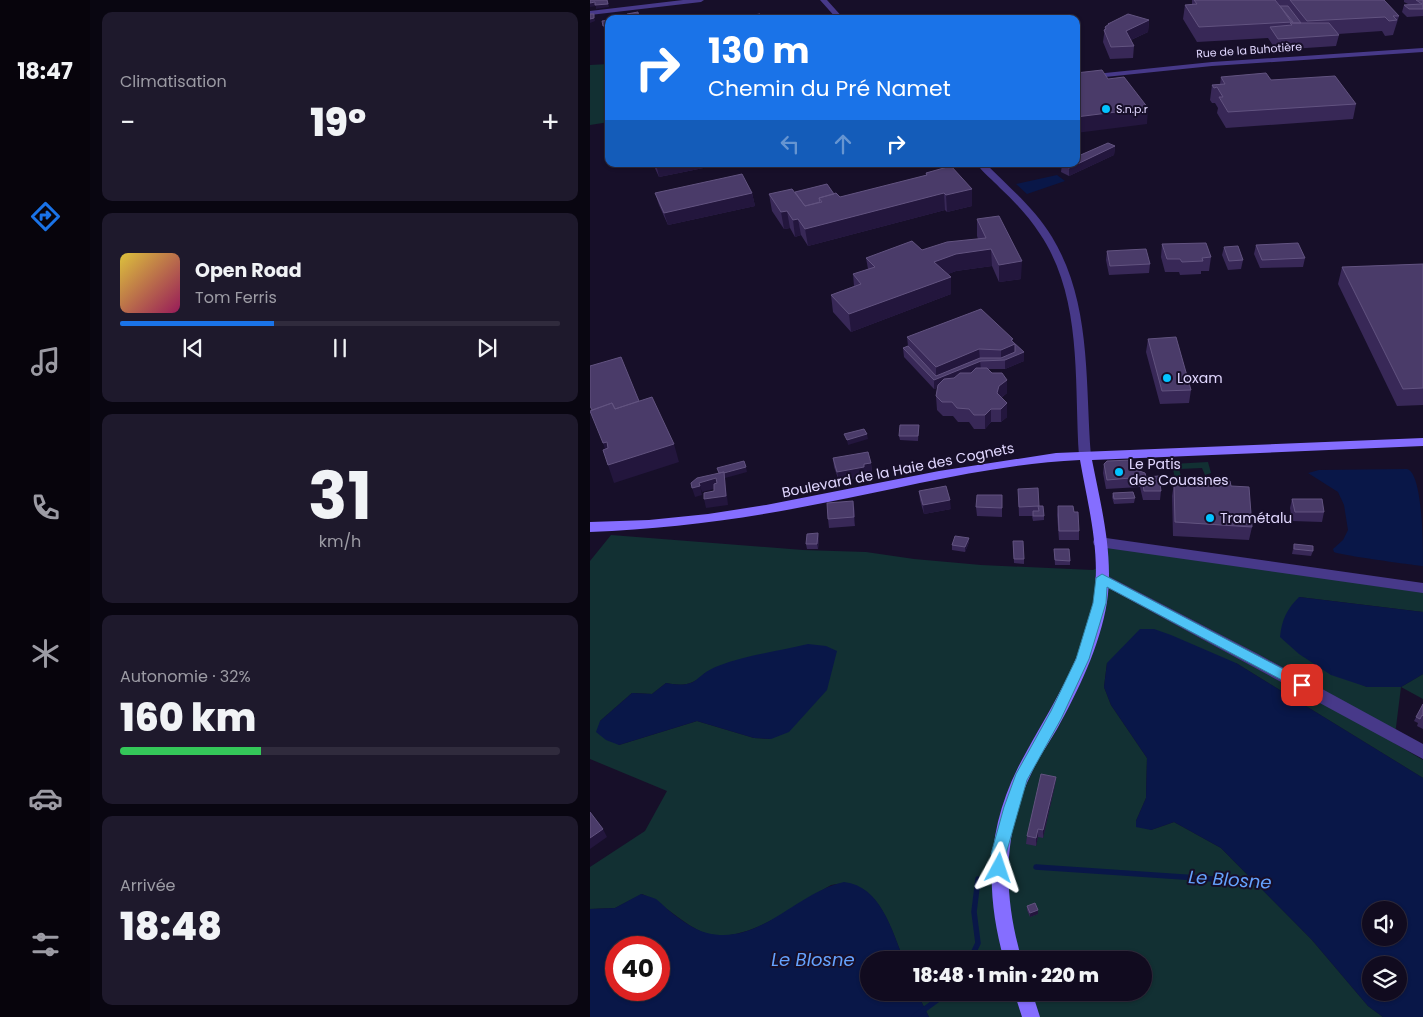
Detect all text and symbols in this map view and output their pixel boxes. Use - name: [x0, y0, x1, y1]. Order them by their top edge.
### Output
- text: 130 m: [708, 26, 810, 75]
- icon: right: [625, 35, 690, 100]
- street label: Rue de la Buhotière: [1196, 38, 1303, 62]
- text: 18:47: [17, 56, 73, 87]
- text: Climatisation: [120, 70, 227, 93]
- text: Chemin du Pré Namet: [708, 73, 951, 104]
- text: 19°: [310, 96, 366, 149]
- place label: S.n.p.r: [1116, 101, 1148, 117]
- text: −: [120, 103, 135, 142]
- text: +: [541, 103, 560, 142]
- marker: S.n.p.r: [1100, 103, 1112, 115]
- icon: left: [776, 130, 804, 158]
- icon: ahead: [829, 130, 857, 158]
- icon: right: [882, 130, 910, 158]
- icon: directions: [28, 199, 63, 234]
- text: Open Road: [195, 257, 302, 284]
- text: Tom Ferris: [195, 286, 277, 309]
- icon: previous: [179, 334, 207, 362]
- icon: pause: [326, 334, 354, 362]
- icon: next: [473, 334, 501, 362]
- icon: music: [28, 344, 63, 379]
- place label: Loxam: [1177, 368, 1223, 388]
- marker: Loxam: [1161, 372, 1173, 384]
- street label: Boulevard de la Haie des Cognets: [780, 438, 1016, 502]
- text: 31: [308, 451, 372, 542]
- place label: Le Patis des Couasnes: [1129, 454, 1229, 490]
- marker: Le Patis des Couasnes: [1113, 466, 1125, 478]
- icon: phone: [28, 490, 63, 525]
- place label: Tramétalu: [1220, 508, 1292, 528]
- marker: Tramétalu: [1204, 512, 1216, 524]
- text: km/h: [319, 530, 361, 553]
- icon: climate: [28, 636, 63, 671]
- pin: [1281, 664, 1323, 706]
- text: Autonomie · 32%: [120, 665, 251, 688]
- icon: arrive: [1288, 671, 1316, 699]
- text: 160 km: [120, 691, 256, 744]
- icon: car: [28, 781, 63, 816]
- position arrow: [972, 841, 1024, 893]
- water label: Le Blosne: [1188, 864, 1272, 895]
- text: Arrivée: [120, 874, 175, 897]
- text: 18:48: [120, 900, 222, 953]
- map controls: [1362, 901, 1407, 1001]
- button: sound: [1362, 901, 1407, 946]
- icon: filters: [28, 927, 63, 962]
- speed limit sign: 40: [605, 936, 670, 1001]
- water label: Le Blosne: [771, 947, 855, 972]
- button: layers: [1362, 956, 1407, 1001]
- text: 18:48 · 1 min · 220 m: [913, 962, 1099, 989]

